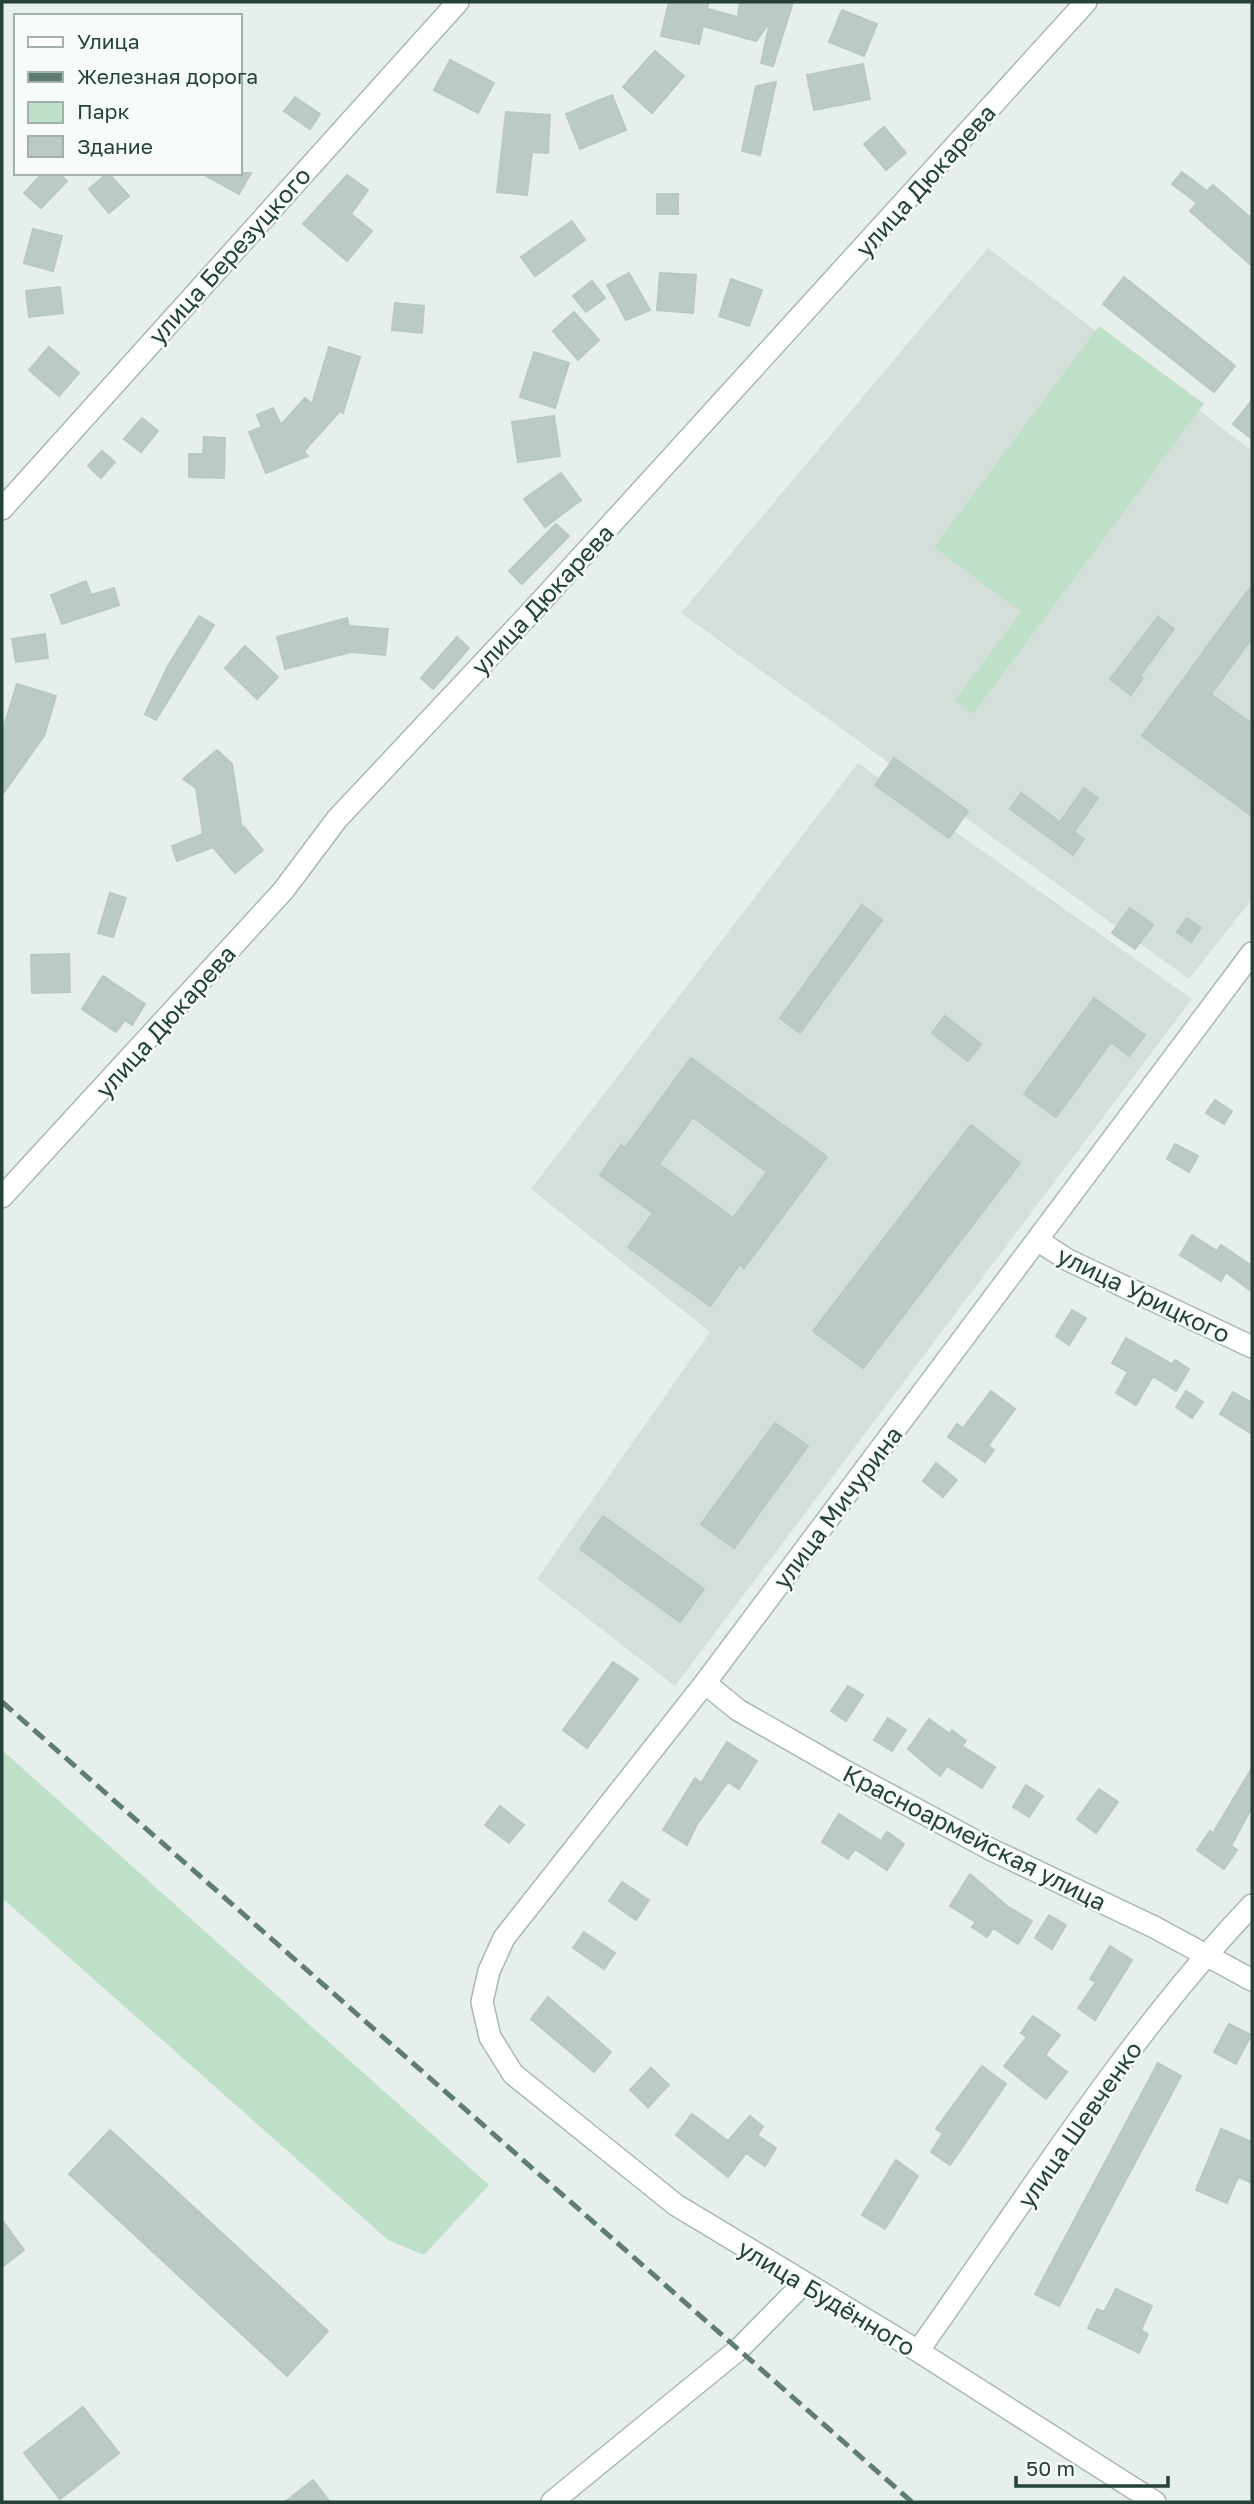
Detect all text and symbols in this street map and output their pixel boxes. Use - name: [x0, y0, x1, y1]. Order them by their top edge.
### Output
- legend: [14, 14, 242, 175]
- text: Улица: [77, 28, 140, 54]
- text: Железная дорога: [77, 63, 258, 89]
- text: Парк: [77, 98, 130, 124]
- street label: улица Дюкарева: [849, 98, 1001, 262]
- text: Здание: [77, 133, 153, 159]
- street label: улица Березуцкого: [142, 160, 316, 350]
- street label: улица Дюкарева: [465, 518, 619, 680]
- street label: улица Дюкарева: [89, 939, 241, 1103]
- street label: улица Урицкого: [1053, 1240, 1235, 1348]
- street label: улица Мичурина: [766, 1420, 908, 1594]
- street label: Красноармейская улица: [839, 1758, 1111, 1916]
- street label: улица Шевченко: [1011, 2035, 1147, 2213]
- street label: улица Будённого: [733, 2233, 921, 2361]
- scale bar: [1016, 2444, 1168, 2488]
- text: 50 m: [1026, 2455, 1075, 2481]

